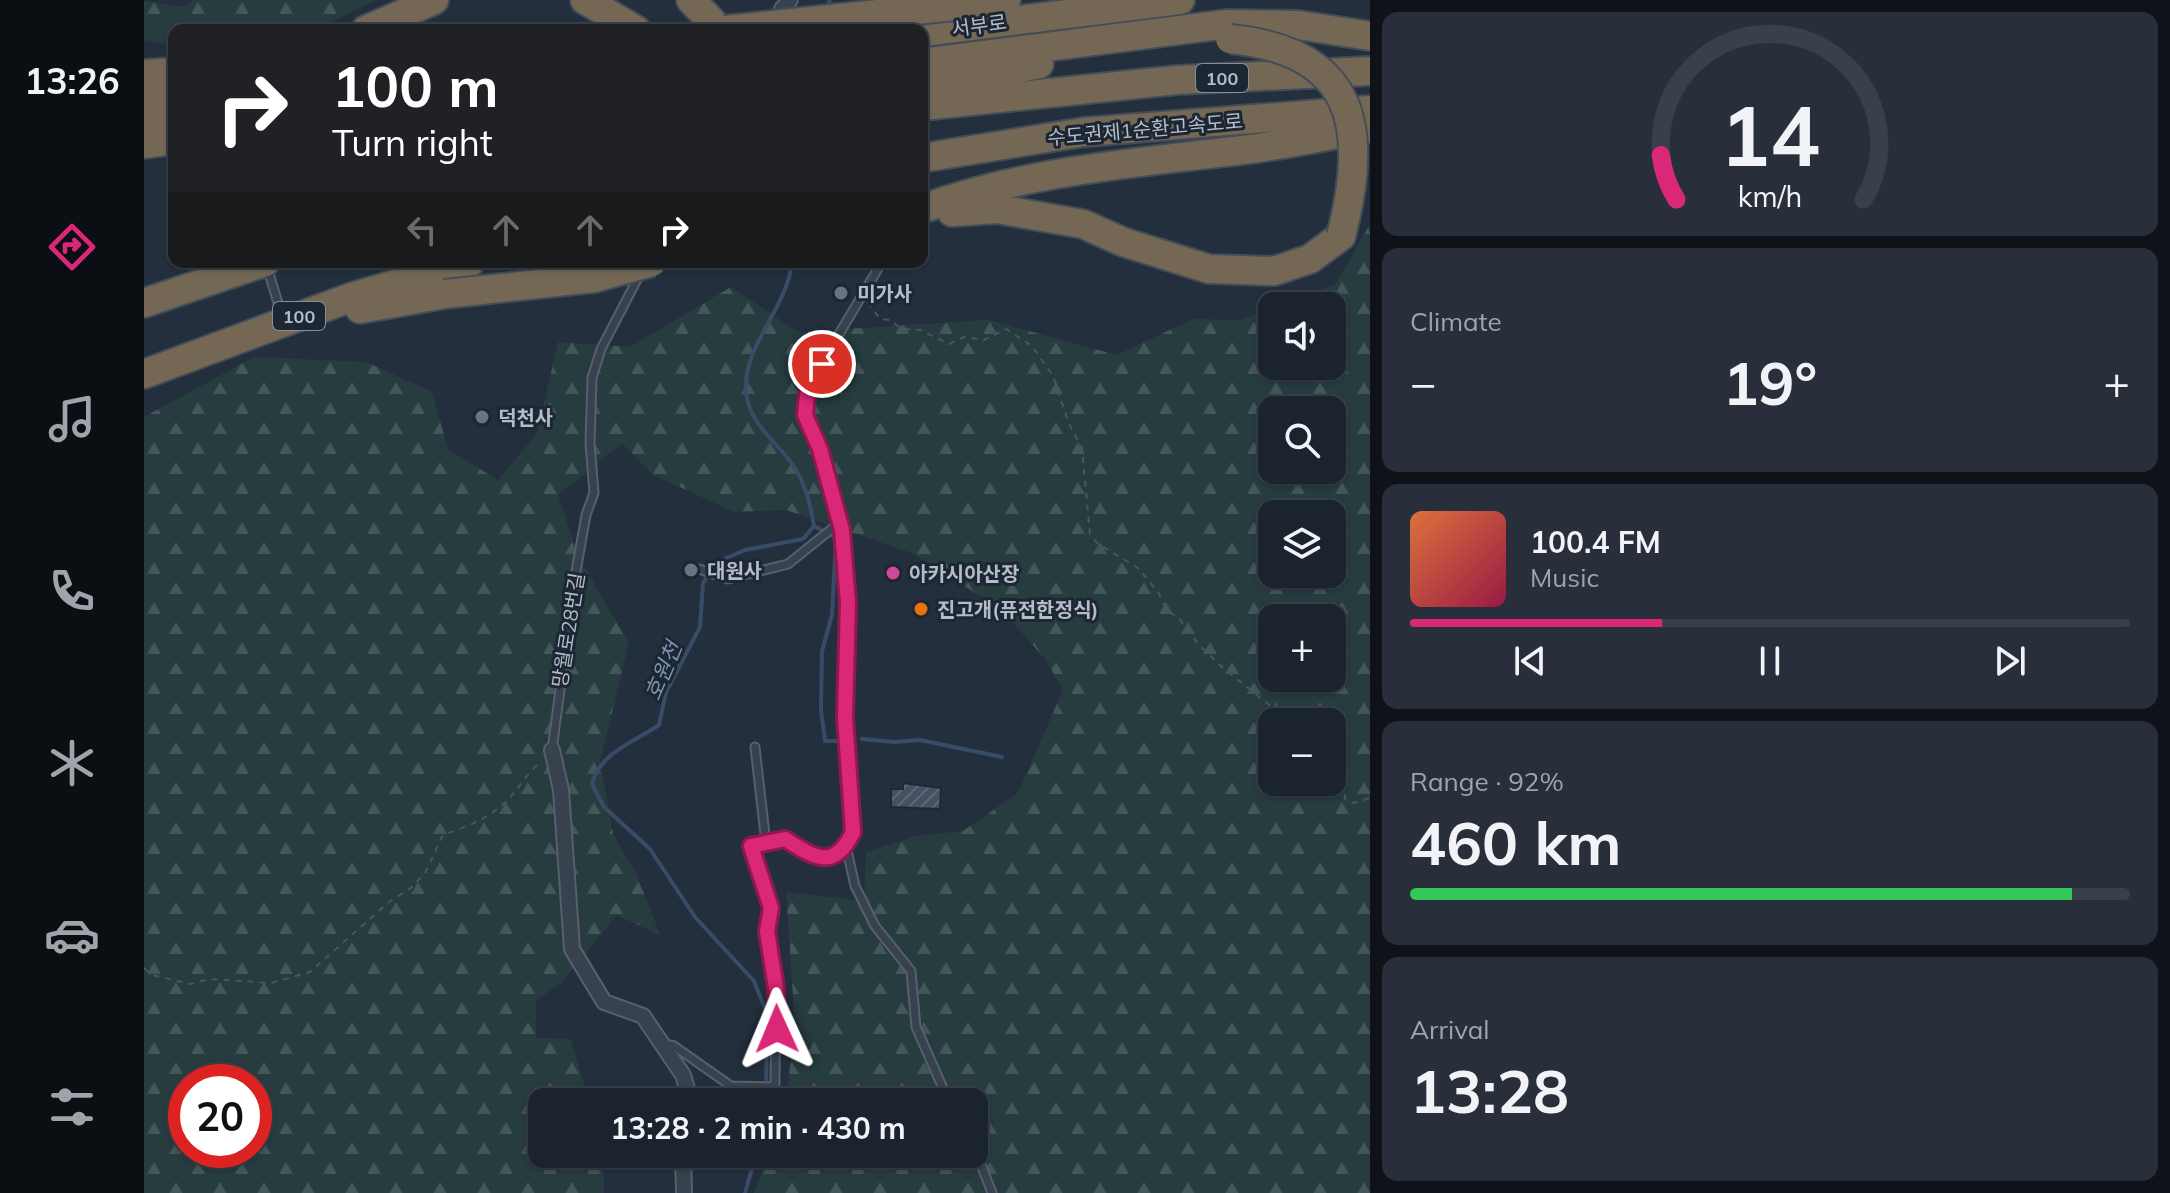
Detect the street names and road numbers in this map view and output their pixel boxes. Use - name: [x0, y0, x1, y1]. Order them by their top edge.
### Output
- street label: 서부로: [950, 9, 1008, 41]
- road number: 100: [1196, 64, 1248, 92]
- street label: 수도권제1순환고속도로: [1046, 108, 1244, 150]
- road number: 100: [273, 302, 325, 330]
- street label: 망월로28번길: [547, 571, 589, 689]

